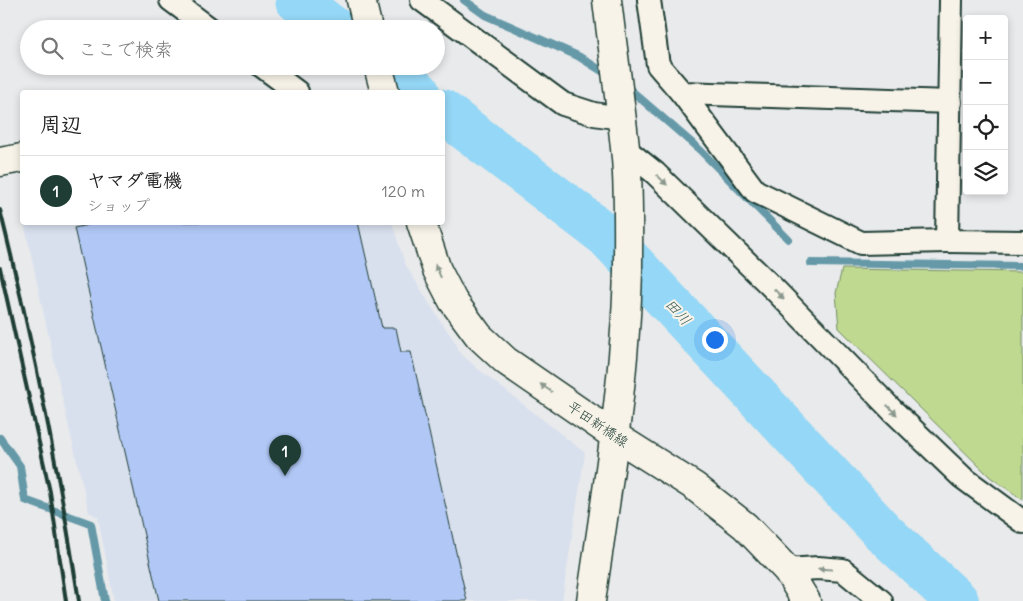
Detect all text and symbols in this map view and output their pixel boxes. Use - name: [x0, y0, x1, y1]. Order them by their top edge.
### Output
- map controls: [963, 15, 1008, 195]
- button: +: [963, 15, 1008, 60]
- search box: [20, 20, 445, 75]
- icon: search: [38, 34, 66, 62]
- text: ここで検索: [78, 37, 173, 61]
- button: −: [963, 60, 1008, 105]
- button: locate: [963, 105, 1008, 150]
- text: 周辺: [40, 111, 82, 138]
- button: layers: [963, 150, 1008, 195]
- text: ヤマダ電機: [87, 168, 182, 192]
- one-way arrow: [656, 174, 668, 186]
- text: 1: [53, 181, 59, 201]
- text: 120 m: [382, 181, 425, 201]
- text: ショップ: [87, 195, 150, 215]
- one-way arrow: [434, 264, 442, 278]
- one-way arrow: [773, 287, 785, 299]
- water label: 田川: [661, 294, 696, 329]
- your location: [702, 327, 728, 353]
- one-way arrow: [539, 383, 553, 393]
- street label: 平田新橋線: [564, 397, 632, 451]
- one-way arrow: [886, 404, 898, 416]
- pin: 1: [269, 435, 301, 476]
- one-way arrow: [817, 564, 833, 572]

